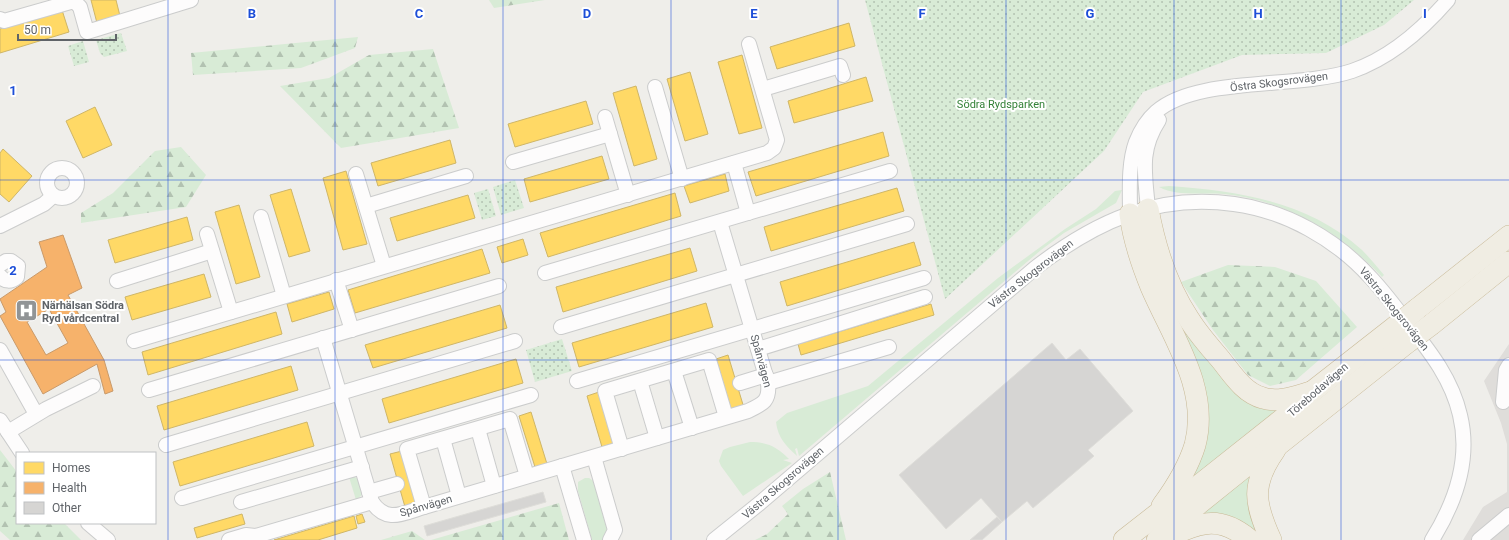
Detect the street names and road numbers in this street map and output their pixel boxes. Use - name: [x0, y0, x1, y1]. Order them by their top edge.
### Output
- street label: Östra Skogsrovägen: [1229, 70, 1329, 94]
- street label: Västra Skogsrovägen: [986, 237, 1076, 311]
- street label: Västra Skogsrovägen: [1356, 265, 1432, 353]
- street label: Spånvägen: [748, 333, 774, 389]
- street label: Törebodavägen: [1285, 360, 1351, 420]
- street label: Västra Skogsrovägen: [740, 444, 826, 522]
- street label: Spånvägen: [398, 492, 454, 520]

